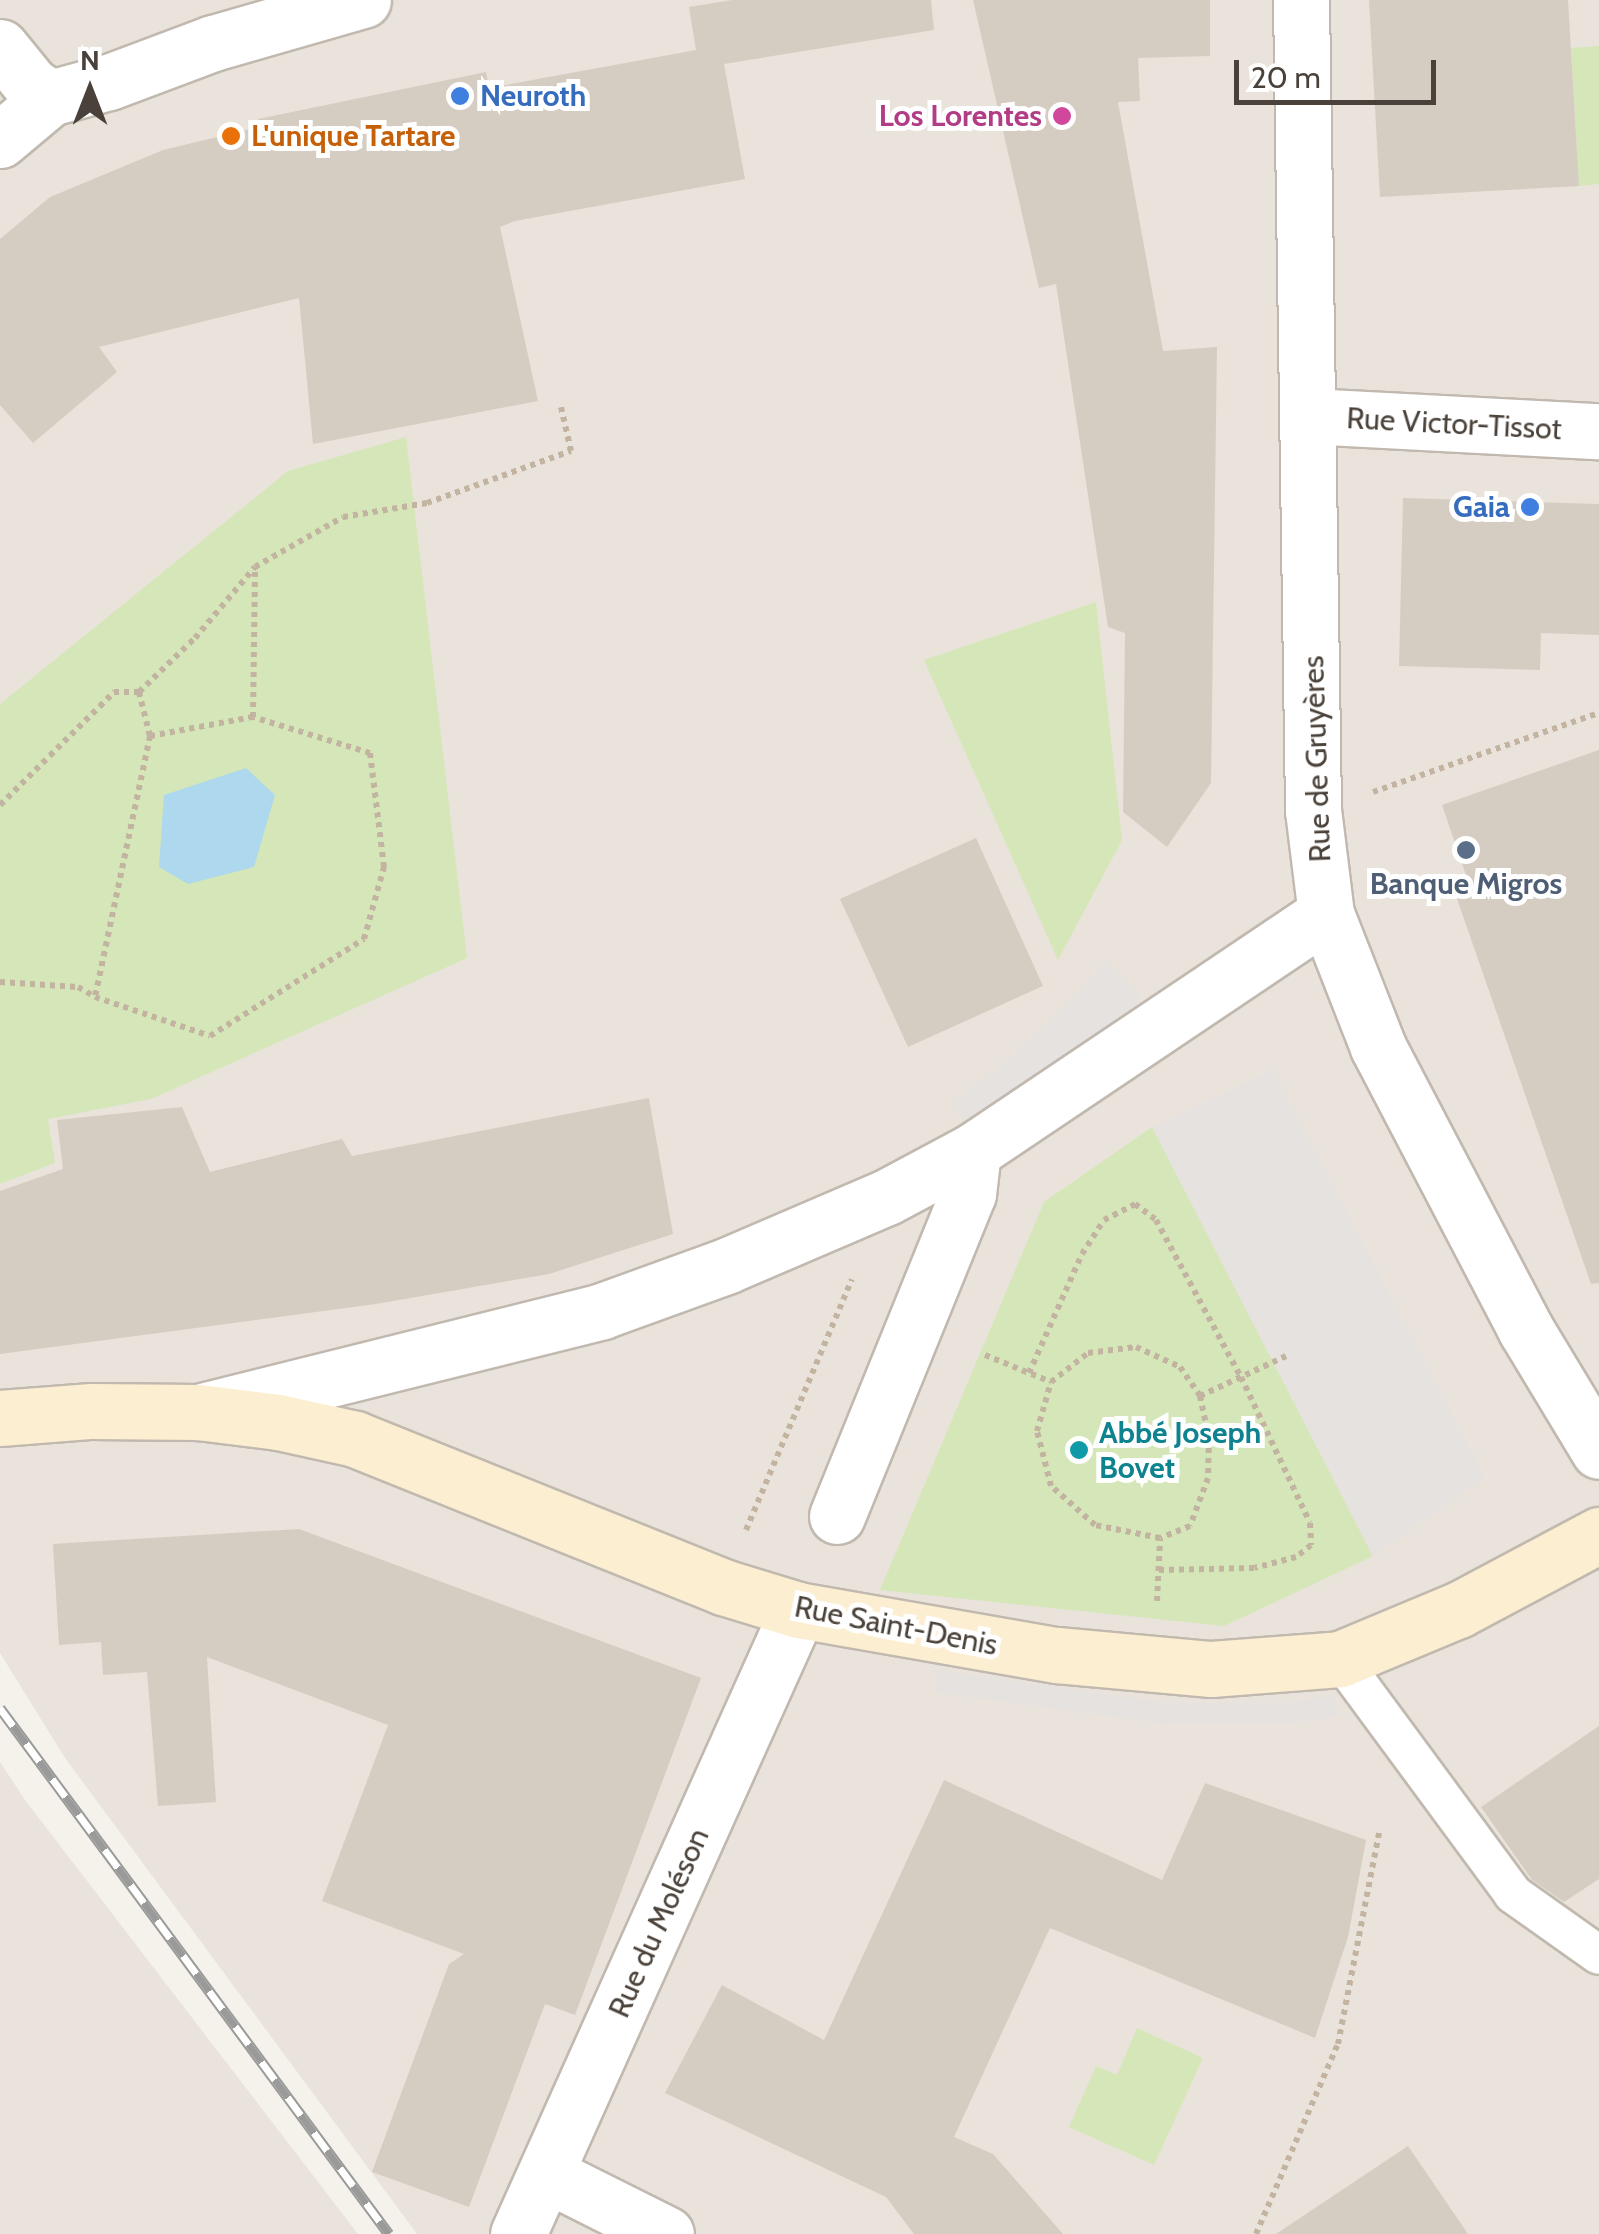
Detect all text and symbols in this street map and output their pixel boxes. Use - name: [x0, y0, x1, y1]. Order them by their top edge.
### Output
- north arrow: [40, 40, 140, 140]
- scale bar: [1239, 40, 1442, 102]
- text: N: [80, 43, 100, 77]
- text: 20 m: [1251, 59, 1321, 96]
- place label: Neuroth: [480, 78, 586, 114]
- marker: Neuroth: [449, 85, 471, 107]
- place label: Los Lorentes: [879, 98, 1042, 134]
- marker: Los Lorentes: [1051, 105, 1073, 127]
- place label: L'unique Tartare: [251, 118, 456, 154]
- marker: L'unique Tartare: [220, 125, 242, 147]
- street label: Rue Victor-Tissot: [1346, 400, 1562, 448]
- place label: Gaia: [1453, 489, 1510, 525]
- marker: Gaia: [1519, 496, 1541, 518]
- street label: Rue de Gruyères: [1295, 655, 1339, 863]
- marker: Banque Migros: [1455, 839, 1477, 861]
- place label: Banque Migros: [1370, 866, 1562, 902]
- place label: Abbé Joseph Bovet: [1099, 1415, 1261, 1486]
- marker: Abbé Joseph Bovet: [1068, 1439, 1090, 1461]
- street label: Rue Saint-Denis: [792, 1589, 1000, 1663]
- street label: Rue du Moléson: [601, 1823, 717, 2023]

